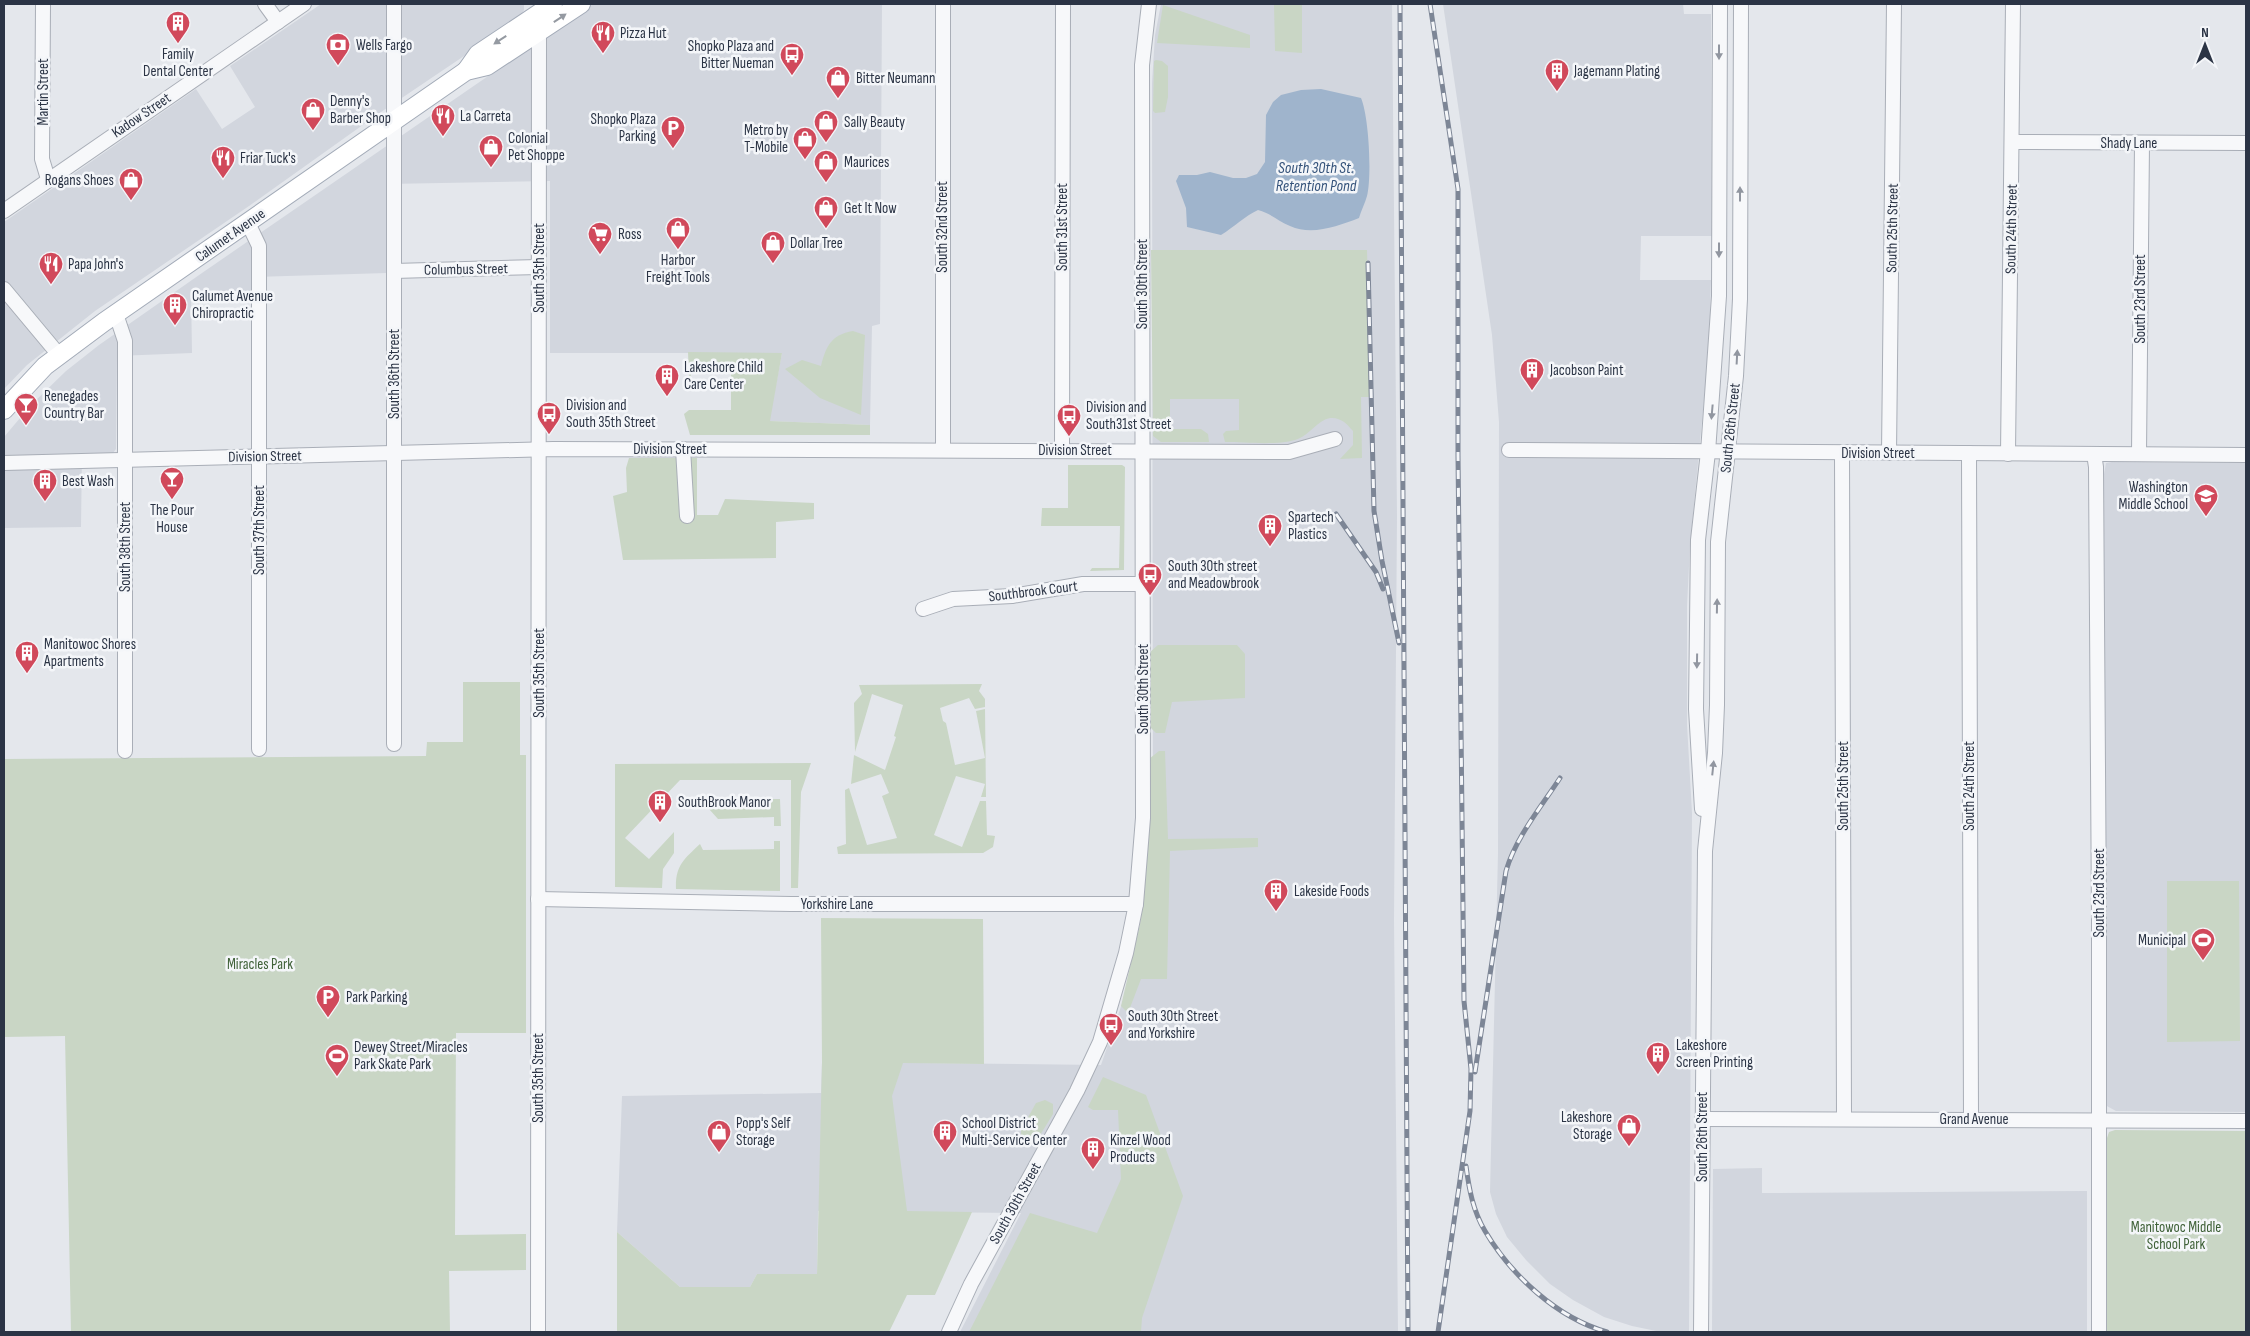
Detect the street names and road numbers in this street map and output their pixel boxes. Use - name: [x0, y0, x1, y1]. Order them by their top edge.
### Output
- street label: Martin Street: [34, 58, 53, 126]
- street label: Kadow Street: [108, 88, 175, 142]
- street label: Shady Lane: [2101, 134, 2157, 153]
- street label: South 32nd Street: [933, 181, 952, 273]
- street label: South 31st Street: [1053, 183, 1072, 271]
- street label: South 25th Street: [1882, 183, 1903, 273]
- street label: South 24th Street: [2001, 184, 2022, 274]
- street label: Calumet Avenue: [192, 204, 269, 266]
- street label: South 35th Street: [530, 223, 549, 313]
- street label: South 30th Street: [1133, 238, 1152, 329]
- street label: South 23rd Street: [2131, 254, 2150, 344]
- street label: Columbus Street: [424, 259, 509, 280]
- street label: South 36th Street: [385, 328, 404, 419]
- street label: South 26th Street: [1716, 382, 1745, 474]
- street label: Division Street: [633, 440, 707, 459]
- street label: Division Street: [1038, 441, 1112, 460]
- street label: Division Street: [1841, 444, 1915, 463]
- street label: Division Street: [228, 446, 302, 467]
- street label: South 37th Street: [250, 485, 269, 575]
- street label: South 38th Street: [116, 501, 135, 592]
- street label: Southbrook Court: [988, 577, 1079, 606]
- street label: South 35th Street: [530, 628, 549, 718]
- street label: South 30th Street: [1134, 643, 1153, 734]
- street label: South 25th Street: [1834, 741, 1853, 831]
- street label: South 24th Street: [1960, 741, 1979, 831]
- street label: South 23rd Street: [2090, 848, 2109, 938]
- street label: Yorkshire Lane: [801, 895, 873, 914]
- street label: South 35th Street: [529, 1033, 548, 1123]
- street label: South 26th Street: [1693, 1092, 1712, 1182]
- street label: Grand Avenue: [1939, 1110, 2009, 1129]
- street label: South 30th Street: [985, 1159, 1046, 1247]

